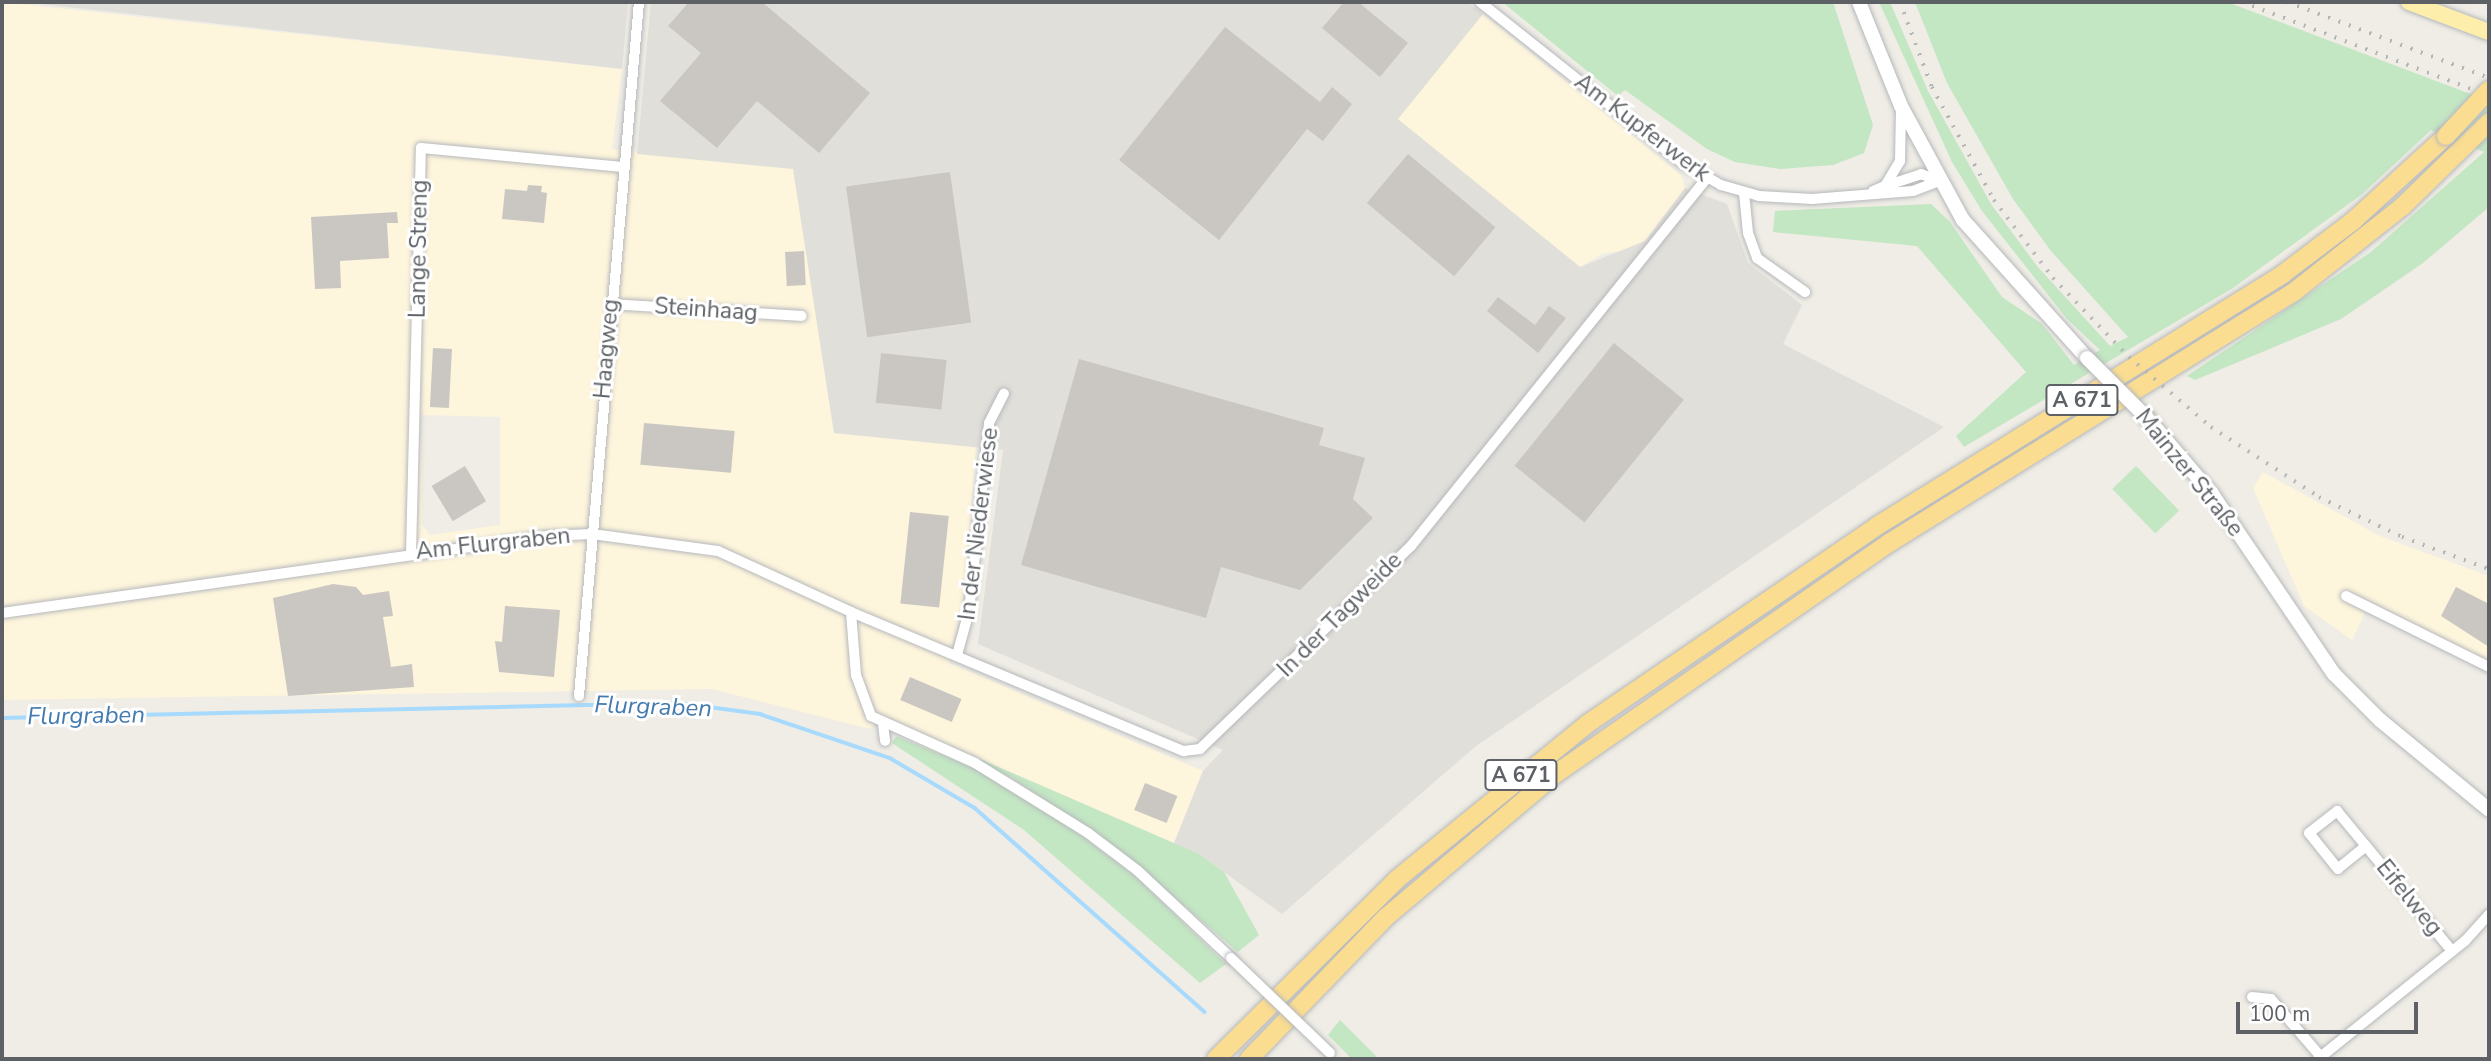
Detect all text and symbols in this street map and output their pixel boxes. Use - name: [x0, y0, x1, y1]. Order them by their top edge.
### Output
- street label: Am Kupferwerk: [1569, 68, 1715, 188]
- street label: Lange Streng: [404, 180, 434, 318]
- street label: Steinhaag: [653, 293, 759, 327]
- street label: Haagweg: [589, 298, 625, 400]
- road number: A 671: [2045, 382, 2119, 418]
- street label: Mainzer Straße: [2129, 404, 2249, 542]
- street label: In der Niederwiese: [953, 426, 1005, 622]
- street label: Am Flurgraben: [414, 522, 572, 566]
- street label: In der Tagweide: [1272, 547, 1408, 683]
- water label: Flurgraben: [594, 691, 712, 723]
- water label: Flurgraben: [27, 701, 145, 731]
- road number: A 671: [1484, 758, 1558, 792]
- street label: Eifelweg: [2370, 854, 2448, 942]
- scale bar: [2239, 988, 2421, 1032]
- text: 100 m: [2249, 1000, 2310, 1028]

